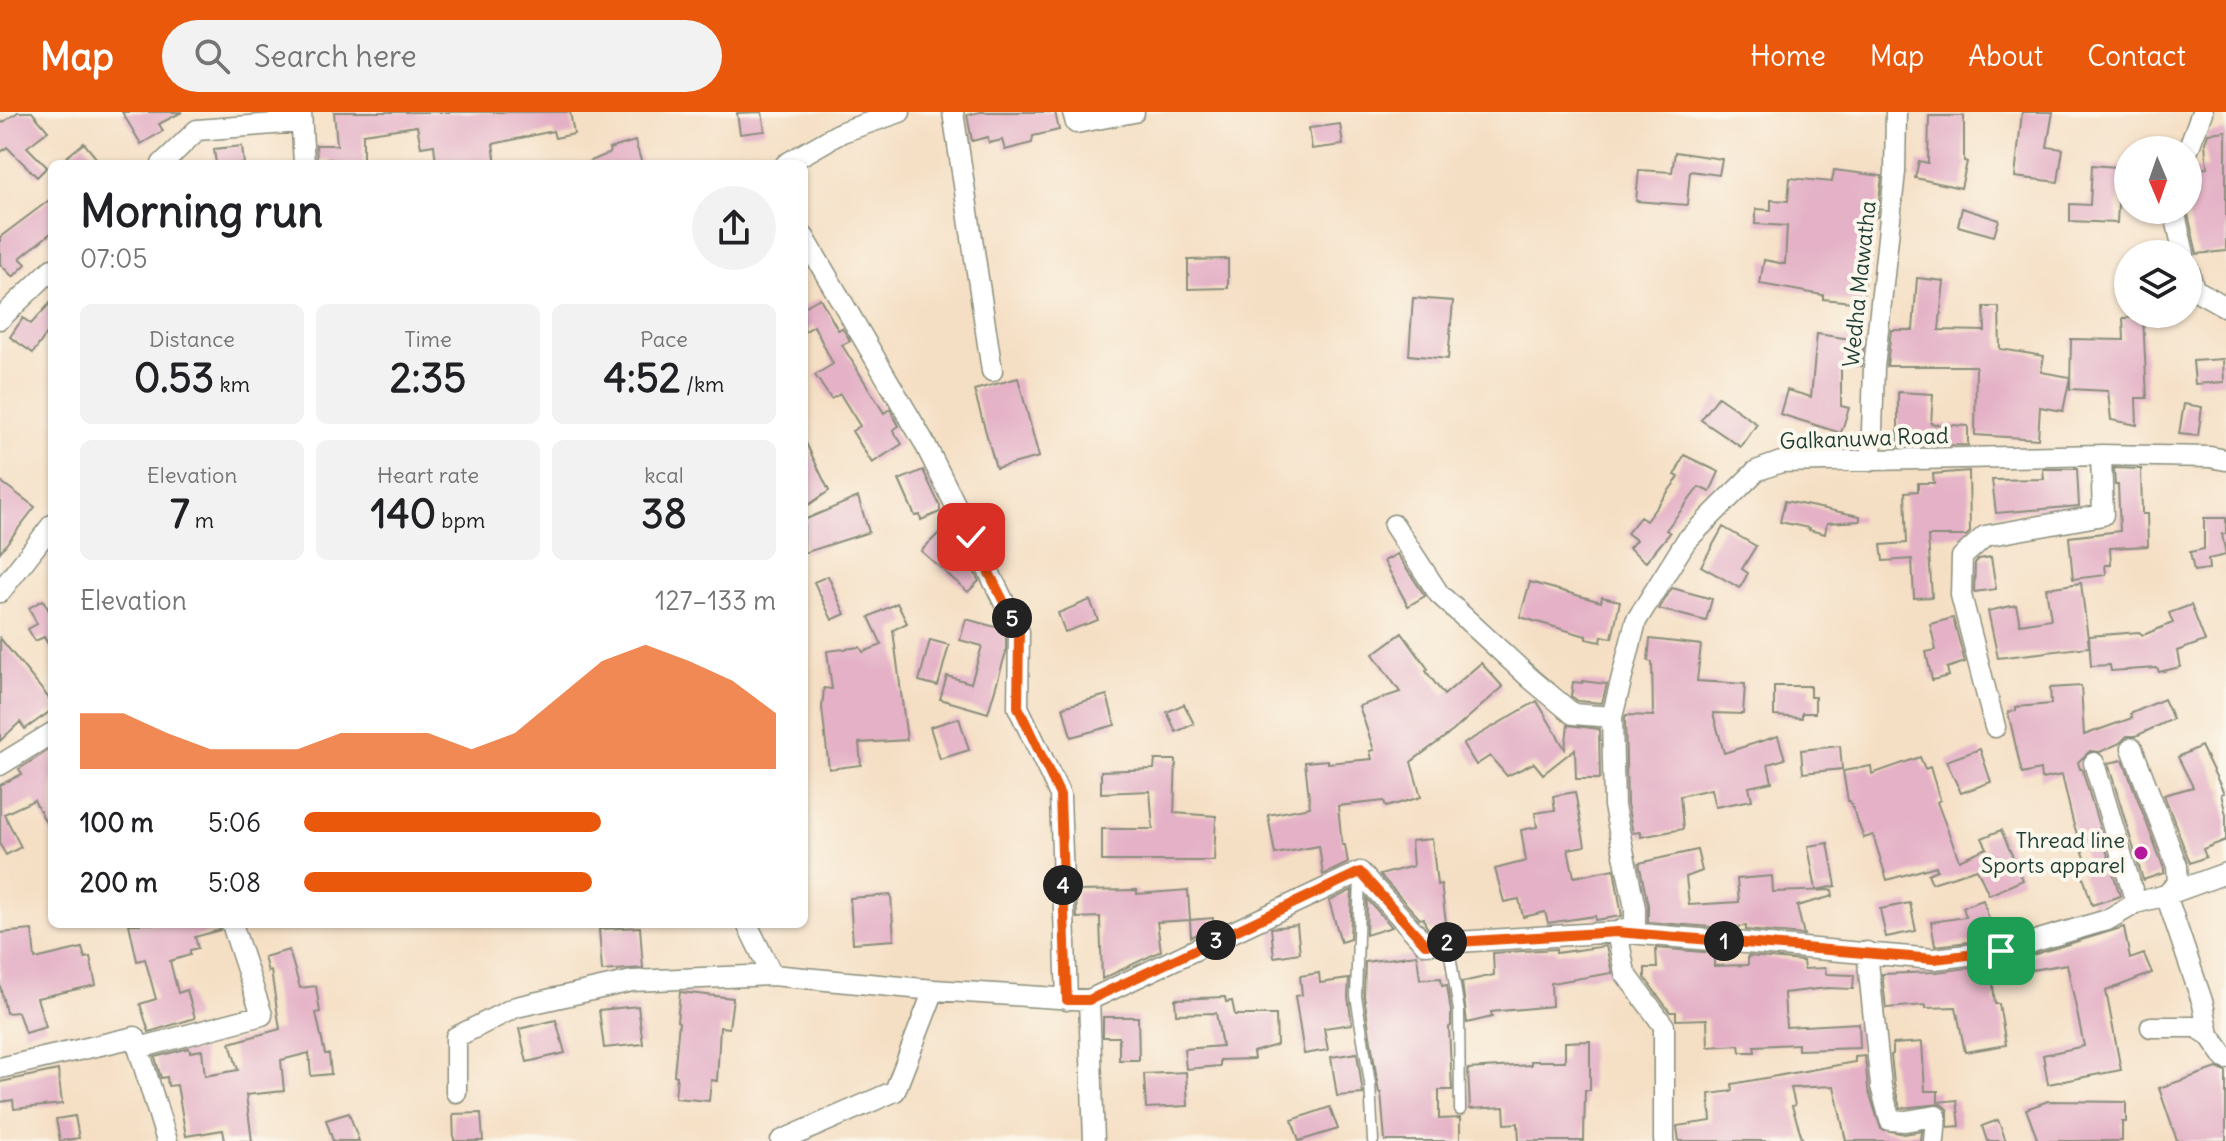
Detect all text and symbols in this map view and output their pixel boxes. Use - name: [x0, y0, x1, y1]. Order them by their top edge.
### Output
- search box: [162, 20, 722, 92]
- text: Map: [40, 33, 114, 80]
- icon: search: [190, 34, 234, 78]
- text: Search here: [254, 37, 417, 75]
- text: Home: [1750, 38, 1826, 74]
- text: Map: [1870, 38, 1924, 74]
- text: About: [1968, 38, 2043, 74]
- text: Contact: [2087, 38, 2186, 74]
- north arrow: [2114, 136, 2202, 224]
- map controls: [2114, 136, 2202, 328]
- text: Morning run: [80, 184, 323, 239]
- button: share: [692, 186, 776, 270]
- street label: Wedha Mawatha: [1836, 199, 1882, 369]
- button: layers: [2114, 240, 2202, 328]
- text: 07:05: [80, 242, 147, 275]
- text: Distance: [149, 325, 235, 353]
- text: Time: [404, 325, 452, 353]
- text: Pace: [640, 325, 688, 353]
- text: 0.53: [134, 353, 214, 403]
- text: 2:35: [390, 353, 466, 403]
- text: 4:52: [604, 353, 681, 403]
- text: km: [214, 370, 250, 398]
- text: /km: [681, 370, 724, 398]
- street label: Galkanuwa Road: [1779, 421, 1949, 455]
- text: Elevation: [147, 461, 237, 489]
- text: Heart rate: [377, 461, 479, 489]
- text: kcal: [644, 461, 684, 489]
- text: 7: [170, 489, 190, 539]
- text: 140: [371, 489, 436, 539]
- text: 38: [641, 489, 687, 539]
- pin: [937, 503, 1005, 571]
- text: m: [190, 506, 214, 534]
- text: bpm: [436, 506, 485, 534]
- icon: check: [949, 515, 993, 559]
- text: Elevation: [80, 584, 187, 617]
- text: 127–133 m: [655, 584, 776, 617]
- pin: 5: [992, 598, 1032, 638]
- text: 5: [1006, 604, 1018, 632]
- text: 100 m: [80, 806, 154, 839]
- text: 5:06: [208, 806, 261, 839]
- place label: Thread line Sports apparel: [1981, 826, 2125, 879]
- marker: Thread line Sports apparel: [2132, 844, 2150, 862]
- pin: 4: [1043, 865, 1083, 905]
- text: 200 m: [80, 866, 157, 899]
- text: 5:08: [208, 866, 261, 899]
- text: 4: [1057, 871, 1069, 899]
- pin: [1967, 917, 2035, 985]
- pin: 3: [1196, 920, 1236, 960]
- pin: 1: [1704, 921, 1744, 961]
- pin: 2: [1427, 922, 1467, 962]
- text: 3: [1210, 926, 1222, 954]
- text: 1: [1720, 927, 1728, 955]
- text: 2: [1441, 928, 1453, 956]
- icon: arrive: [1979, 929, 2023, 973]

